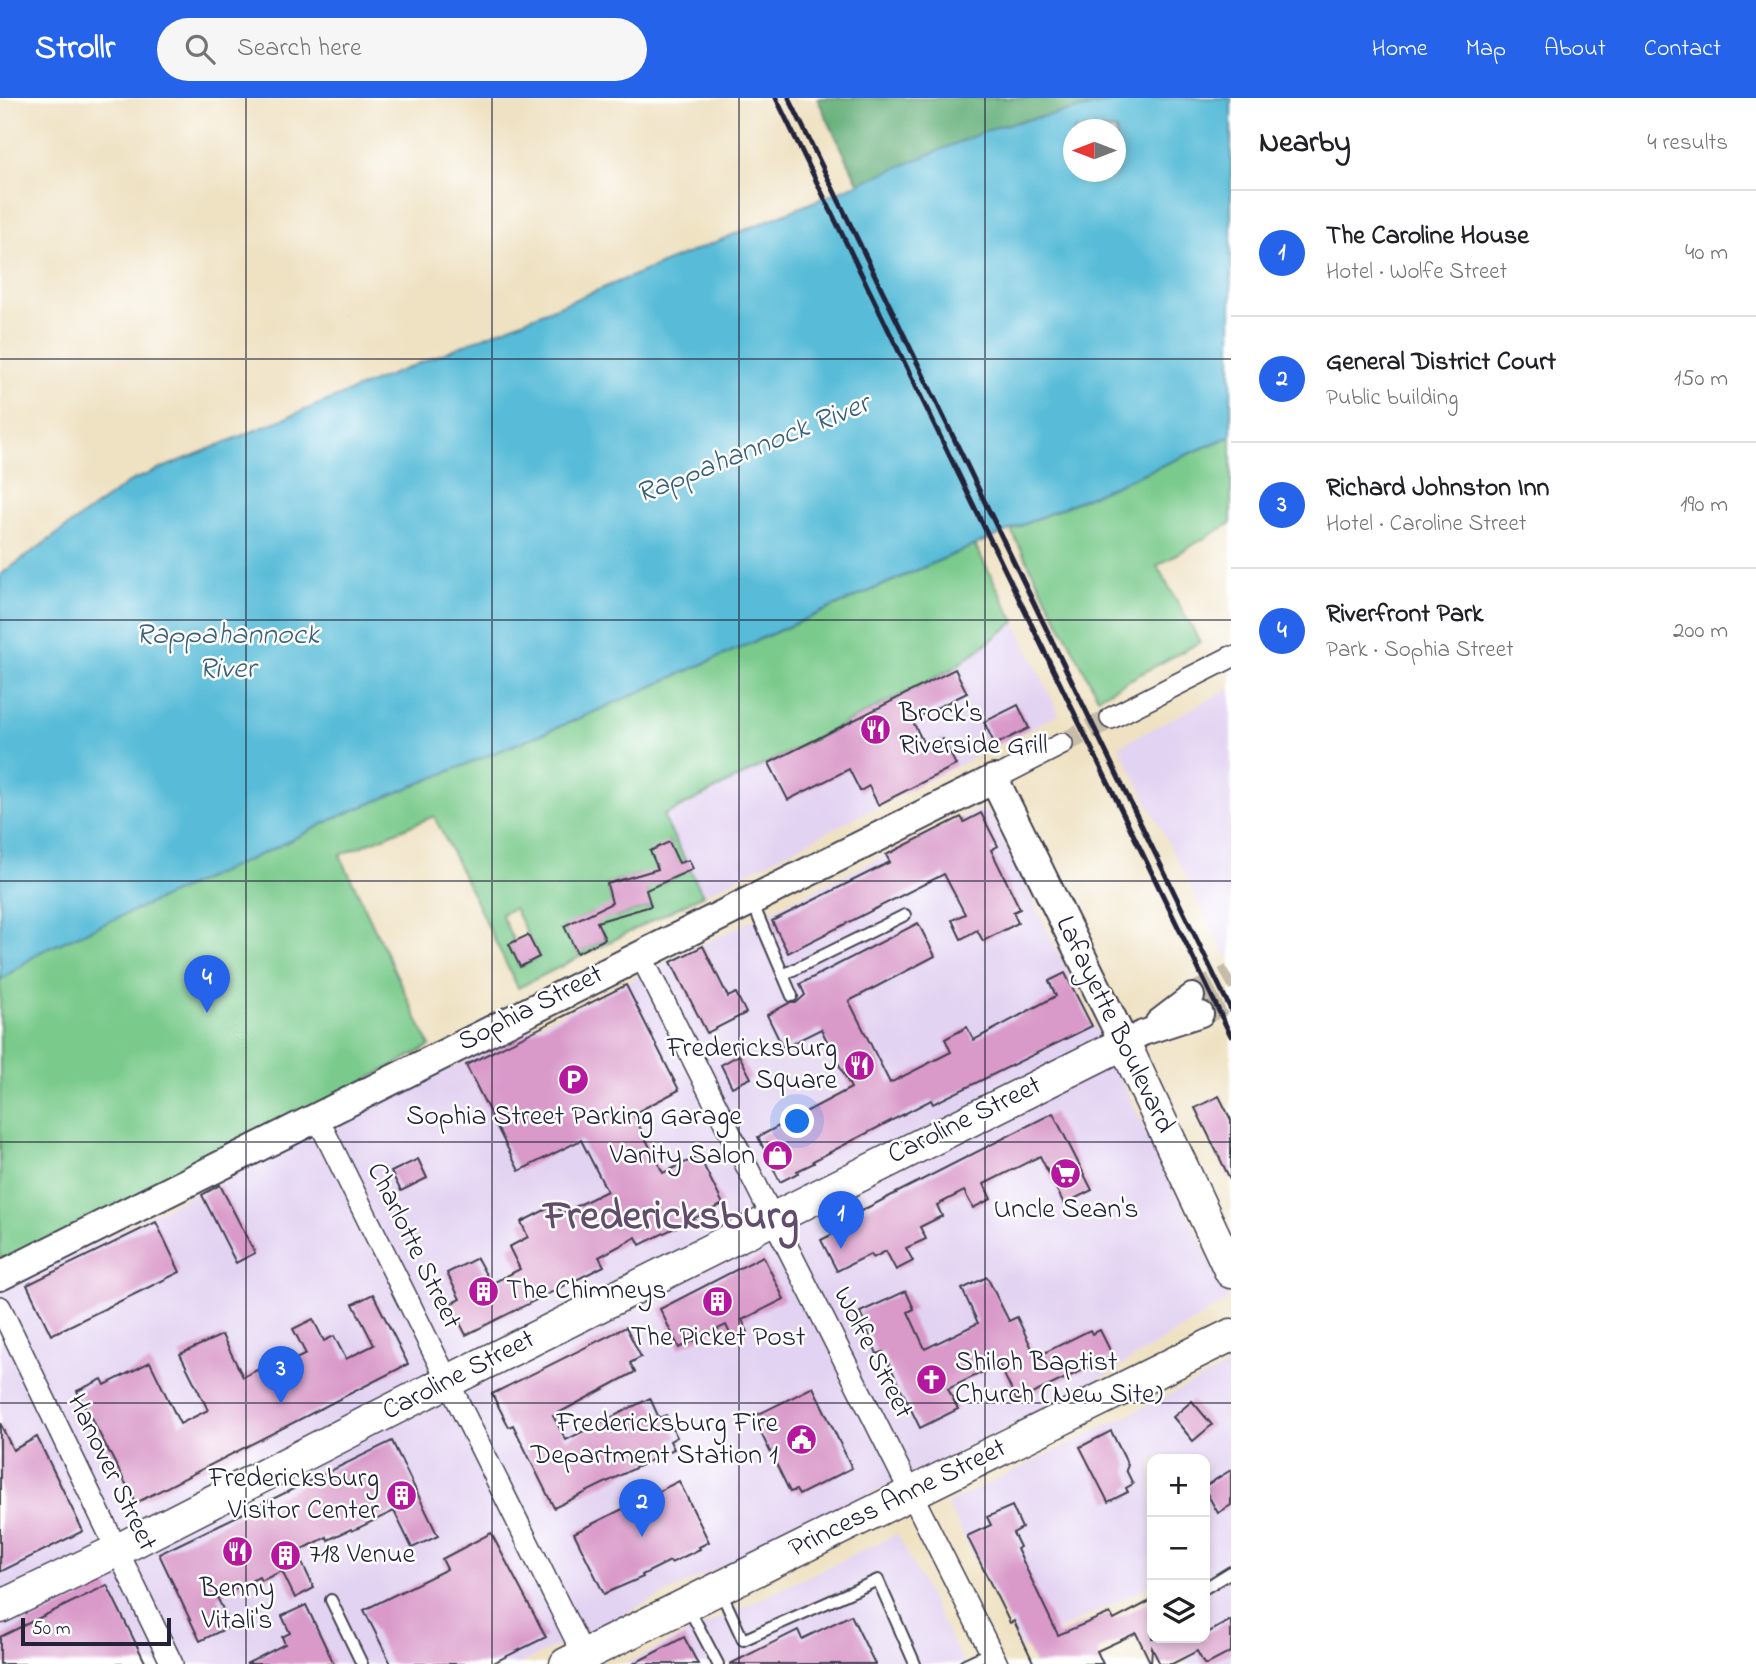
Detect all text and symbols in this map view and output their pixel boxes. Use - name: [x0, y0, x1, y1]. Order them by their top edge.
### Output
- search box: [157, 18, 647, 81]
- text: Strollr: [35, 25, 115, 73]
- icon: search: [181, 30, 219, 68]
- text: Search here: [237, 30, 362, 68]
- text: Home: [1372, 32, 1428, 67]
- text: Map: [1466, 32, 1506, 67]
- text: About: [1544, 32, 1606, 67]
- text: Contact: [1644, 32, 1721, 67]
- north arrow: [1063, 119, 1126, 182]
- text: Nearby: [1259, 122, 1351, 166]
- text: 4 results: [1647, 127, 1728, 160]
- text: The Caroline House: [1326, 218, 1529, 256]
- text: 1: [1278, 237, 1286, 270]
- text: 40 m: [1685, 237, 1728, 270]
- text: Hotel · Wolfe Street: [1326, 256, 1507, 289]
- text: General District Court: [1326, 344, 1556, 382]
- text: 2: [1276, 363, 1288, 396]
- text: 150 m: [1674, 363, 1728, 396]
- water label: Rappahannock River: [630, 382, 880, 517]
- text: Public building: [1326, 382, 1458, 415]
- text: Richard Johnston Inn: [1326, 470, 1549, 508]
- text: 3: [1277, 489, 1287, 522]
- text: 190 m: [1680, 489, 1728, 522]
- text: Hotel · Caroline Street: [1326, 508, 1526, 541]
- text: Riverfront Park: [1326, 596, 1483, 634]
- water label: Rappahannock River: [135, 614, 321, 692]
- text: 4: [1277, 615, 1287, 648]
- text: 200 m: [1673, 615, 1728, 648]
- text: Park · Sophia Street: [1326, 634, 1514, 667]
- place label: Brock's Riverside Grill: [898, 694, 1048, 767]
- restaurant icon: Brock's Riverside Grill: [859, 713, 893, 747]
- street label: Lafayette Boulevard: [1044, 910, 1184, 1141]
- pin: 4: [184, 955, 230, 1013]
- street label: Sophia Street: [451, 955, 611, 1063]
- place label: Fredericksburg Square: [666, 1029, 837, 1102]
- restaurant icon: Fredericksburg Square: [843, 1048, 877, 1082]
- parking icon: Sophia Street Parking Garage: [557, 1063, 591, 1097]
- street label: Caroline Street: [881, 1066, 1049, 1176]
- place label: Sophia Street Parking Garage: [406, 1097, 742, 1138]
- your location: [780, 1104, 814, 1138]
- place label: Vanity Salon: [609, 1136, 755, 1177]
- shop icon: Vanity Salon: [761, 1139, 795, 1173]
- street label: Charlotte Street: [355, 1156, 471, 1336]
- supermarket icon: Uncle Sean's: [1049, 1156, 1083, 1190]
- district label: Fredericksburg: [541, 1187, 799, 1249]
- place label: Uncle Sean's: [994, 1190, 1138, 1231]
- pin: 1: [818, 1191, 864, 1249]
- place label: The Chimneys: [506, 1271, 667, 1312]
- building icon: The Chimneys: [466, 1274, 500, 1308]
- street label: Wolfe Street: [821, 1280, 923, 1426]
- building icon: The Picket Post: [701, 1284, 735, 1318]
- place label: The Picket Post: [631, 1318, 805, 1359]
- street label: Caroline Street: [375, 1320, 543, 1432]
- place label: Shiloh Baptist Church (New Site): [955, 1343, 1163, 1416]
- pin: 3: [258, 1346, 304, 1404]
- church icon: Shiloh Baptist Church (New Site): [915, 1362, 949, 1396]
- street label: Hanover Street: [55, 1388, 167, 1558]
- place label: Fredericksburg Fire Department Station 1: [530, 1404, 778, 1477]
- public building icon: Fredericksburg Fire Department Station 1: [784, 1423, 818, 1457]
- street label: Princess Anne Street: [782, 1429, 1014, 1569]
- map controls: [1147, 1454, 1210, 1643]
- button: +: [1147, 1454, 1210, 1517]
- place label: Fredericksburg Visitor Center: [208, 1459, 379, 1532]
- building icon: Fredericksburg Visitor Center: [385, 1478, 419, 1512]
- pin: 2: [619, 1479, 665, 1537]
- button: −: [1147, 1517, 1210, 1580]
- restaurant icon: Benny Vitali's: [220, 1535, 254, 1569]
- place label: 718 Venue: [309, 1535, 415, 1576]
- building icon: 718 Venue: [269, 1538, 303, 1572]
- place label: Benny Vitali's: [199, 1569, 274, 1642]
- button: layers: [1147, 1580, 1210, 1643]
- scale bar: [21, 1615, 172, 1647]
- text: 50 m: [32, 1616, 71, 1643]

